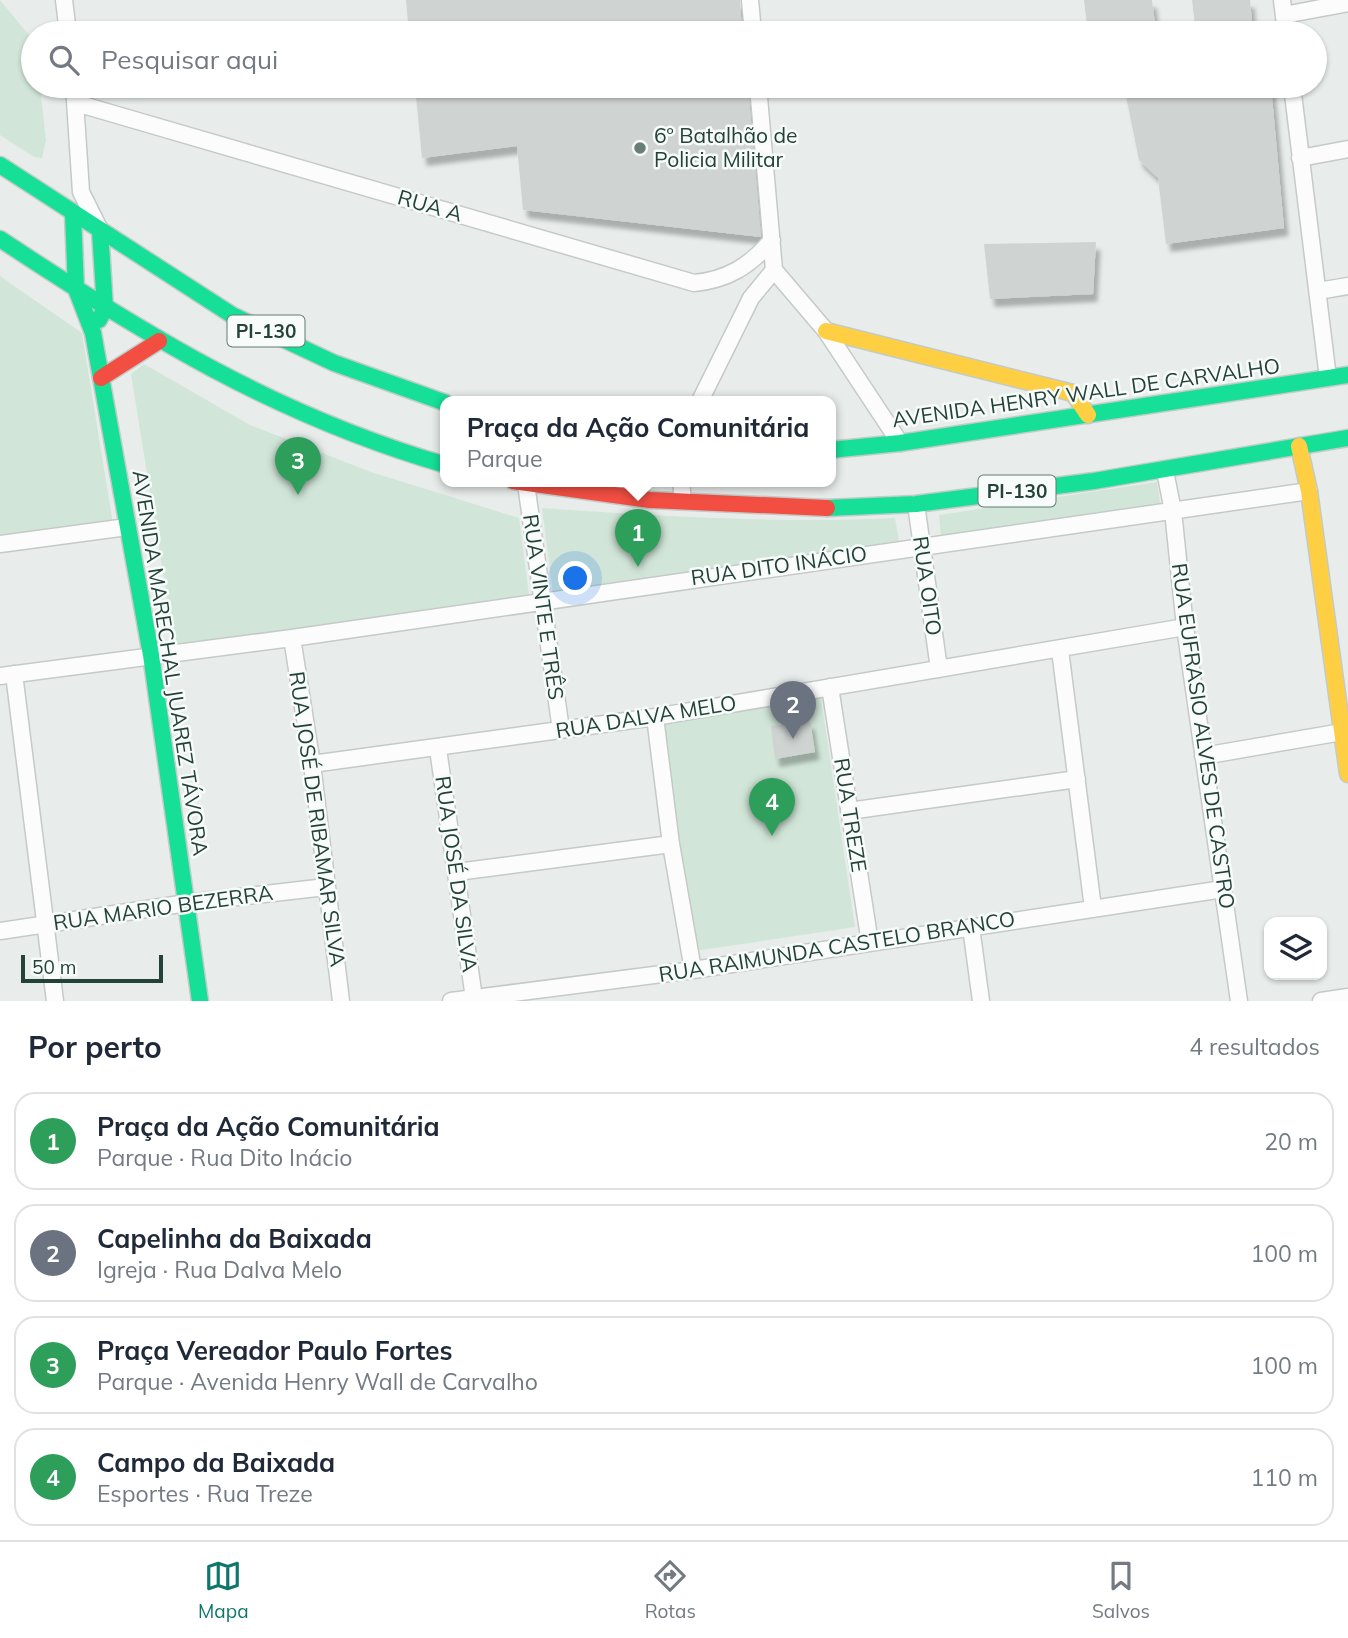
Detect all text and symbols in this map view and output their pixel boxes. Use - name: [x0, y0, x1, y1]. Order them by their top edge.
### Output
- search box: [21, 21, 1327, 98]
- icon: search: [45, 41, 83, 79]
- text: Pesquisar aqui: [101, 43, 278, 76]
- place label: 6º Batalhão de Policia Militar: [654, 122, 797, 172]
- marker: 6º Batalhão de Policia Militar: [632, 140, 648, 156]
- street label: RUA A: [395, 183, 466, 227]
- road number: PI-130: [228, 316, 304, 346]
- street label: AVENIDA HENRY WALL DE CARVALHO: [890, 352, 1281, 432]
- popup: [440, 396, 836, 487]
- text: Praça da Ação Comunitária: [467, 411, 809, 444]
- pin: 3: [275, 437, 321, 495]
- text: Parque: [467, 444, 543, 473]
- street label: AVENIDA MARECHAL JUAREZ TÁVORA: [128, 468, 214, 858]
- road number: PI-130: [978, 476, 1056, 506]
- pin: 1: [615, 509, 661, 567]
- street label: RUA VINTE E TRÊS: [518, 512, 570, 701]
- street label: RUA OITO: [908, 534, 948, 637]
- street label: RUA DITO INÁCIO: [689, 540, 869, 590]
- your location: [558, 561, 592, 595]
- street label: RUA EUFRASIO ALVES DE CASTRO: [1167, 561, 1241, 911]
- street label: RUA JOSÉ DE RIBAMAR SILVA: [284, 669, 352, 969]
- pin: 2: [770, 681, 816, 739]
- street label: RUA DALVA MELO: [554, 689, 738, 743]
- street label: RUA TREZE: [829, 756, 873, 874]
- street label: RUA JOSÉ DA SILVA: [430, 774, 484, 974]
- pin: 4: [749, 778, 795, 836]
- street label: RUA MARIO BEZERRA: [51, 879, 275, 935]
- street label: RUA RAIMUNDA CASTELO BRANCO: [657, 905, 1017, 987]
- map controls: [1264, 917, 1327, 980]
- button: layers: [1264, 917, 1327, 980]
- scale bar: [21, 952, 163, 984]
- text: 50 m: [32, 955, 76, 979]
- text: Por perto: [28, 1028, 162, 1066]
- text: 4 resultados: [1189, 1032, 1320, 1061]
- text: Praça da Ação Comunitária: [97, 1110, 440, 1143]
- text: 1: [46, 1127, 60, 1156]
- text: 20 m: [1264, 1127, 1318, 1156]
- text: Parque · Rua Dito Inácio: [97, 1143, 352, 1172]
- text: Capelinha da Baixada: [97, 1222, 372, 1255]
- text: 2: [46, 1239, 60, 1268]
- text: 100 m: [1250, 1239, 1318, 1268]
- text: Igreja · Rua Dalva Melo: [97, 1255, 342, 1284]
- text: Praça Vereador Paulo Fortes: [97, 1334, 453, 1367]
- text: 3: [46, 1351, 60, 1380]
- text: 100 m: [1250, 1351, 1318, 1380]
- text: Parque · Avenida Henry Wall de Carvalho: [97, 1367, 538, 1396]
- text: Campo da Baixada: [97, 1446, 335, 1479]
- text: 4: [46, 1463, 60, 1492]
- text: 110 m: [1250, 1463, 1318, 1492]
- text: Esportes · Rua Treze: [97, 1479, 313, 1508]
- tab: Mapa: [198, 1557, 249, 1623]
- tab: Rotas: [645, 1557, 696, 1623]
- tab: Salvos: [1092, 1557, 1150, 1623]

